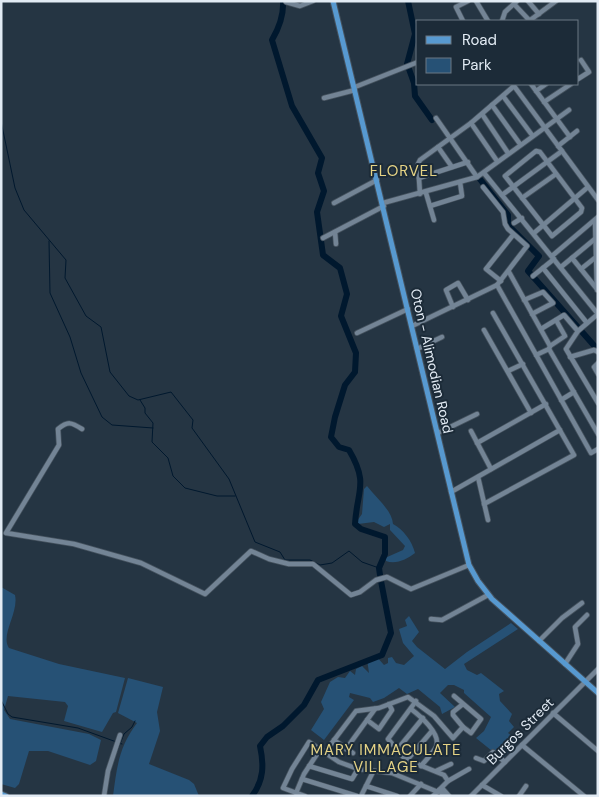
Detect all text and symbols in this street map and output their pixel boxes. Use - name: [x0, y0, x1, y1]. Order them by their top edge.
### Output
- legend: [416, 20, 579, 85]
- text: Road: [462, 30, 497, 50]
- text: Park: [462, 55, 492, 75]
- district label: FLORVEL: [370, 161, 438, 181]
- street label: Oton - Alimodian Road: [407, 287, 457, 435]
- street label: Burgos Street: [483, 694, 557, 768]
- district label: MARY IMMACULATE VILLAGE: [311, 740, 462, 777]

